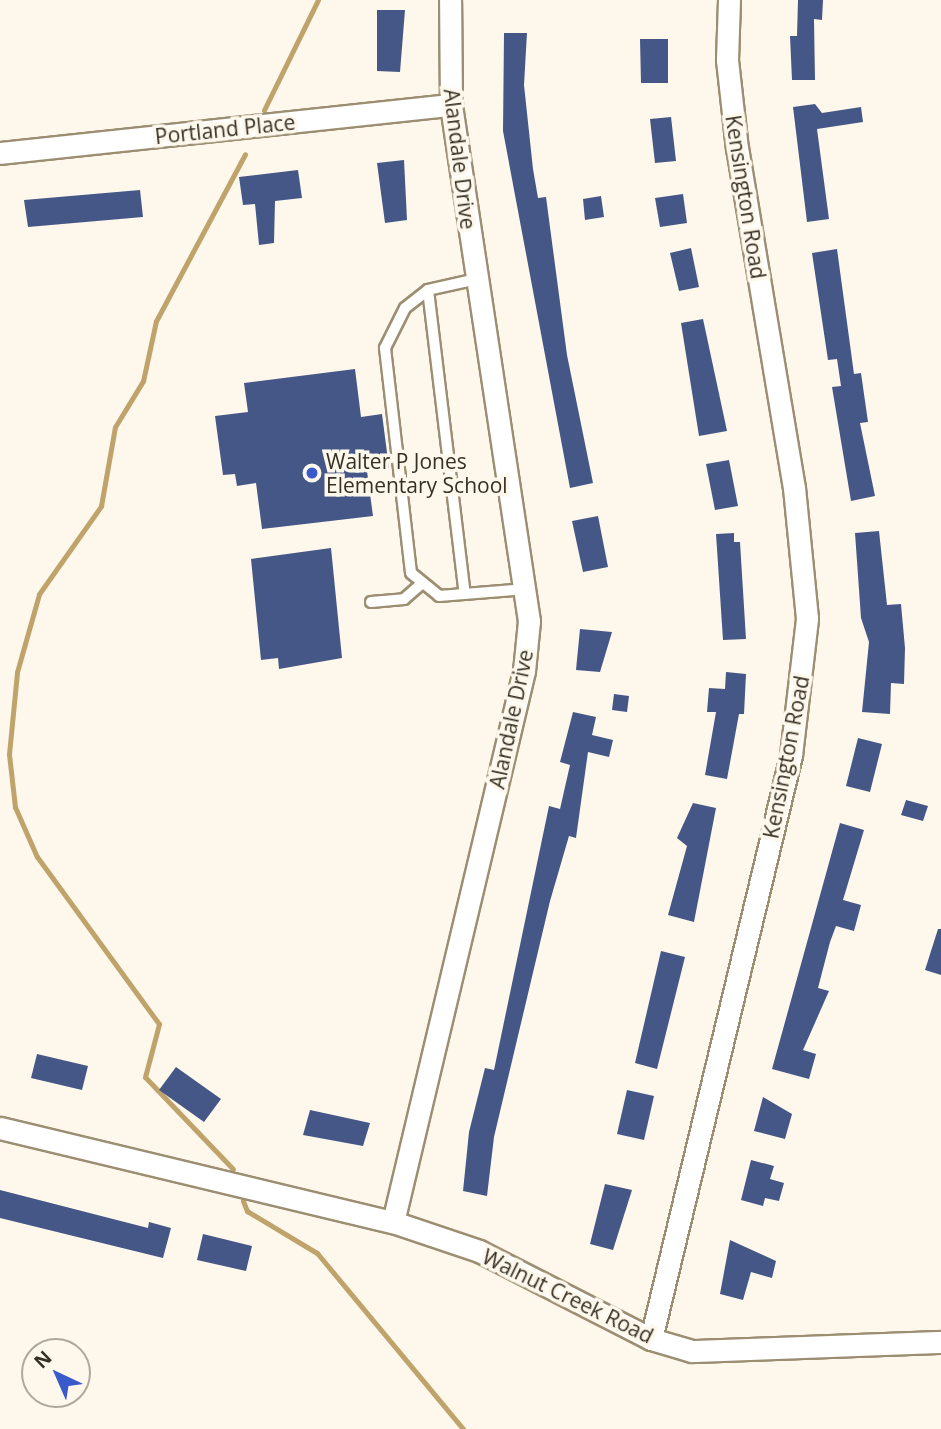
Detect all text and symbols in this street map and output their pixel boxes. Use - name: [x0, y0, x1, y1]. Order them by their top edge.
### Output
- street label: Alandale Drive: [439, 87, 481, 231]
- street label: Portland Place: [154, 109, 296, 149]
- street label: Kensington Road: [721, 113, 771, 281]
- place label: Walter P Jones Elementary School: [326, 448, 508, 498]
- marker: Walter P Jones Elementary School: [304, 465, 320, 481]
- street label: Alandale Drive: [484, 647, 538, 791]
- street label: Kensington Road: [758, 673, 814, 841]
- street label: Walnut Creek Road: [478, 1244, 658, 1348]
- north arrow: [21, 1338, 91, 1408]
- text: N: [28, 1345, 57, 1374]

